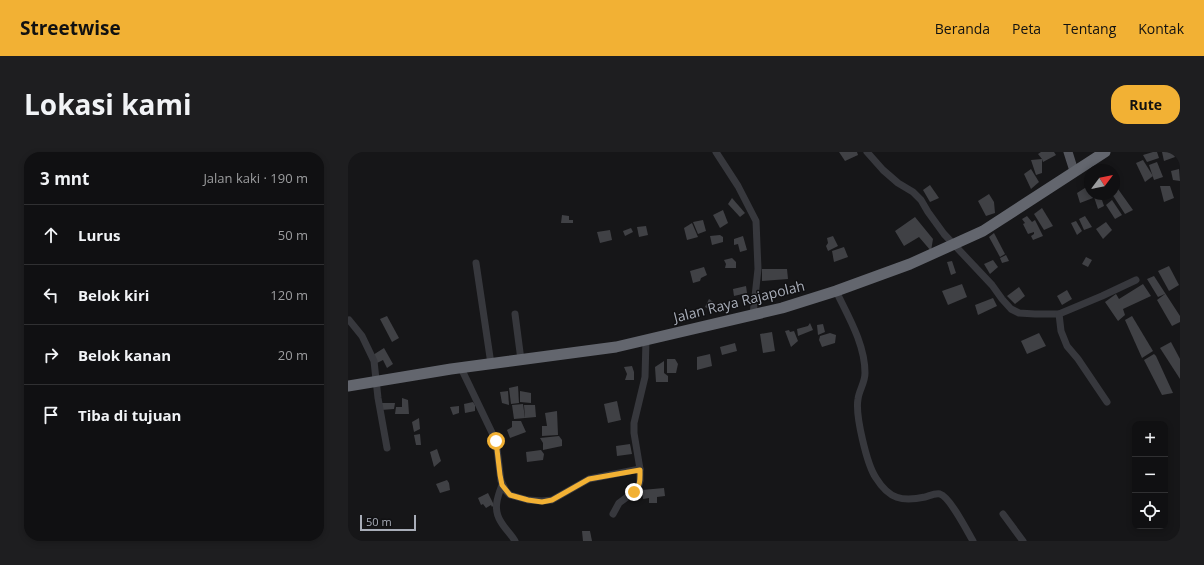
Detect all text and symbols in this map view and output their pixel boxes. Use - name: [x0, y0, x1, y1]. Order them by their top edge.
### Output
- text: Streetwise: [20, 15, 121, 41]
- text: Beranda: [935, 19, 990, 38]
- text: Peta: [1012, 19, 1041, 38]
- text: Tentang: [1063, 19, 1116, 38]
- text: Kontak: [1138, 19, 1184, 38]
- text: Lokasi kami: [24, 85, 191, 123]
- button: Rute: [1111, 85, 1180, 124]
- north arrow: [1084, 164, 1120, 200]
- text: 3 mnt: [40, 167, 89, 190]
- text: Jalan kaki · 190 m: [203, 169, 308, 187]
- icon: ahead: [40, 224, 62, 246]
- text: Lurus: [78, 225, 120, 245]
- text: 50 m: [278, 226, 308, 244]
- street label: Jalan Raya Rajapolah: [669, 276, 807, 327]
- icon: left: [40, 284, 62, 306]
- text: Belok kiri: [78, 285, 149, 305]
- text: 120 m: [270, 286, 308, 304]
- icon: right: [40, 344, 62, 366]
- text: Belok kanan: [78, 345, 171, 365]
- text: 20 m: [278, 346, 308, 364]
- icon: arrive: [40, 404, 62, 426]
- text: Tiba di tujuan: [78, 405, 181, 425]
- map controls: [1132, 421, 1168, 529]
- button: +: [1132, 421, 1168, 457]
- route start: [487, 432, 505, 450]
- button: −: [1132, 457, 1168, 493]
- route end: [625, 483, 643, 501]
- button: locate: [1132, 493, 1168, 529]
- scale bar: [360, 513, 416, 532]
- text: 50 m: [366, 514, 392, 529]

